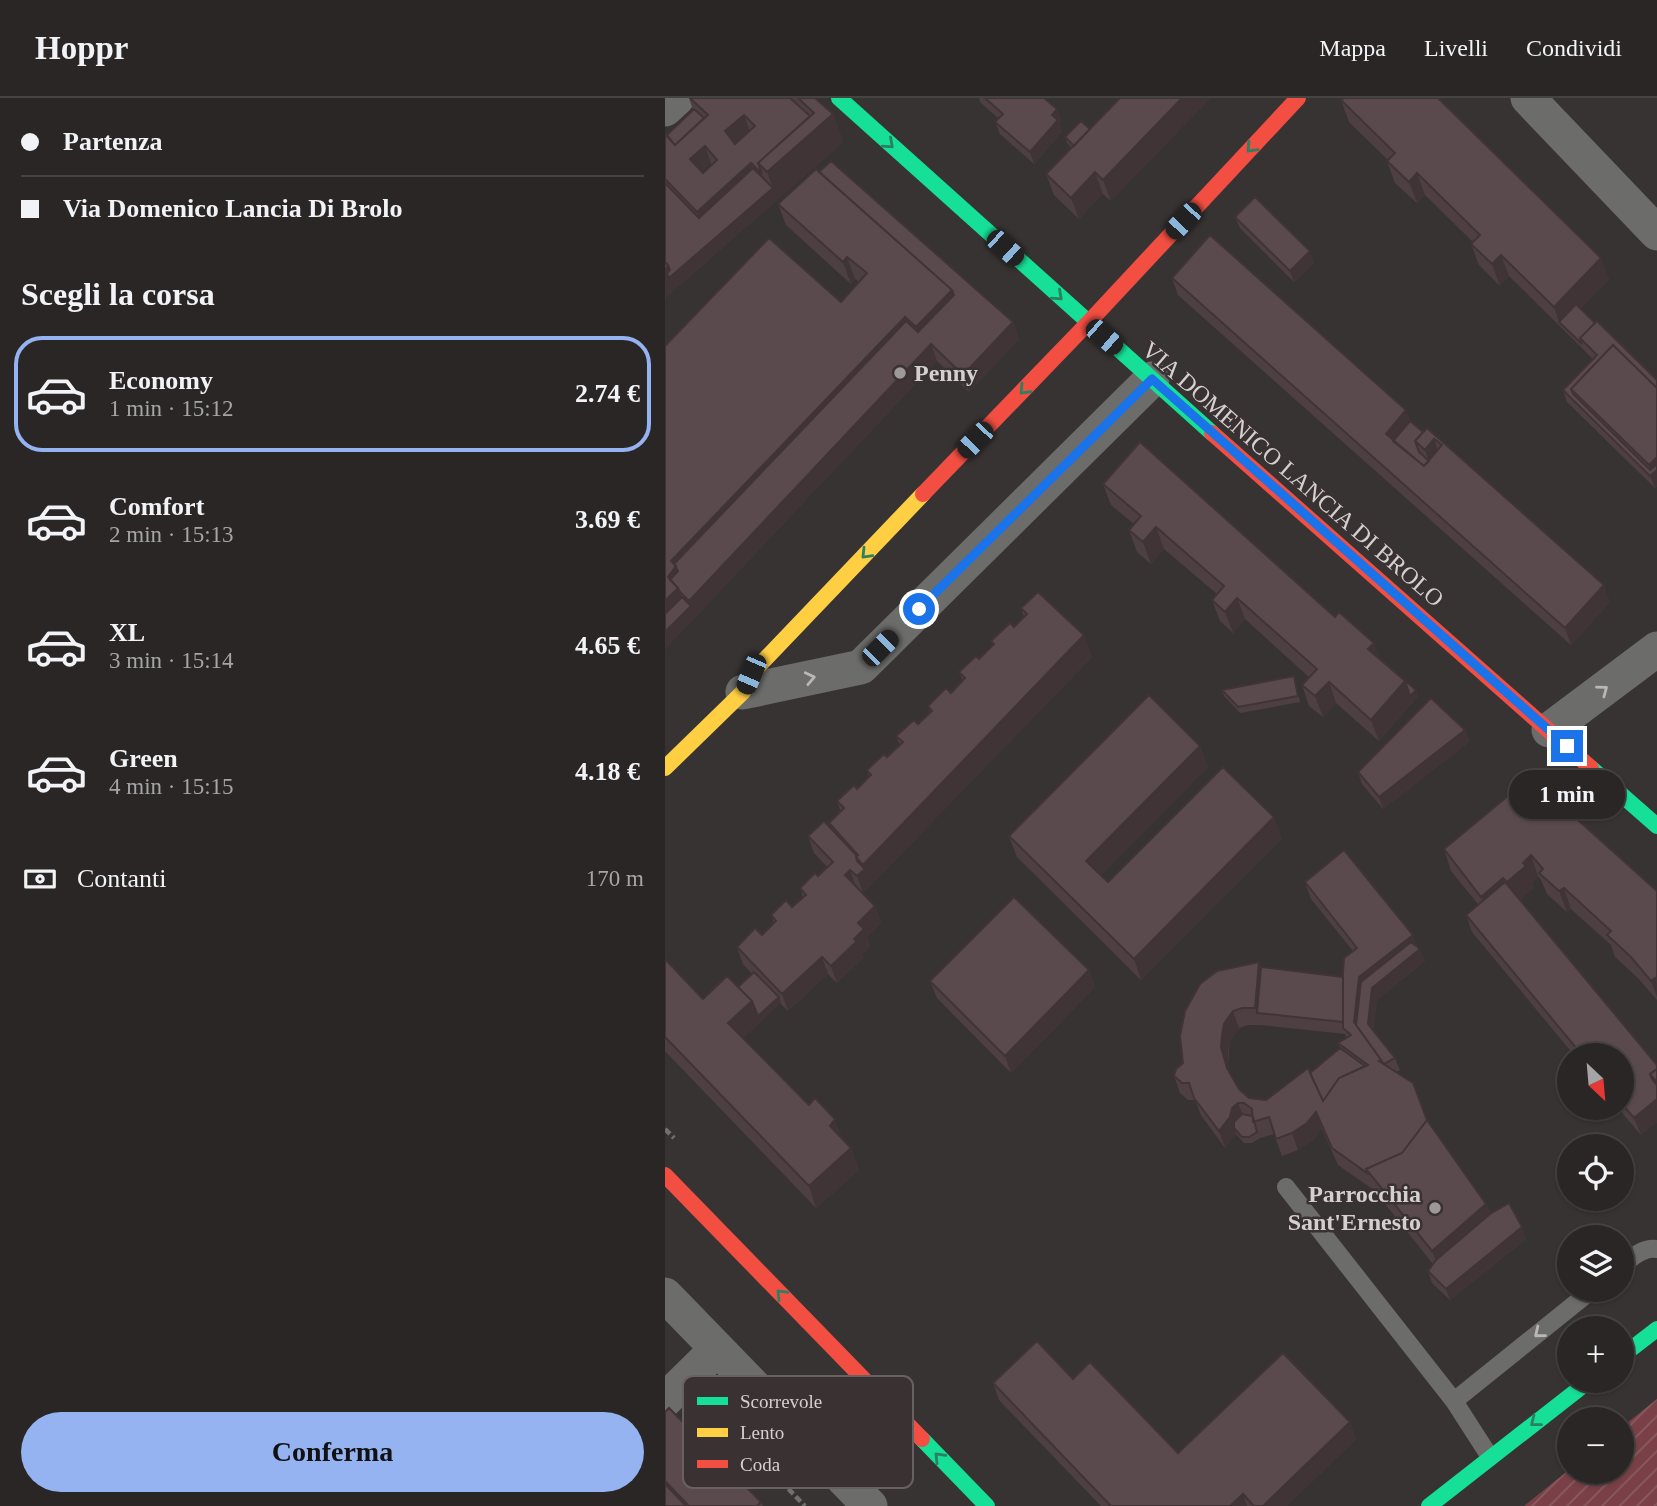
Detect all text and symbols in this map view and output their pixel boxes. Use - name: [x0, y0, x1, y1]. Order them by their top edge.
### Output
- text: Hoppr: [35, 30, 129, 66]
- text: Mappa: [1319, 35, 1386, 61]
- text: Livelli: [1424, 35, 1488, 61]
- text: Condividi: [1526, 35, 1622, 61]
- text: Partenza: [63, 127, 163, 156]
- one-way arrow: [881, 136, 894, 148]
- one-way arrow: [1247, 140, 1260, 153]
- text: Via Domenico Lancia Di Brolo: [63, 194, 402, 223]
- car: [1161, 198, 1206, 244]
- car: [983, 226, 1028, 270]
- text: Scegli la corsa: [21, 276, 215, 312]
- one-way arrow: [1050, 288, 1063, 301]
- car: [1082, 315, 1127, 359]
- street label: VIA DOMENICO LANCIA DI BROLO: [1137, 336, 1449, 612]
- place label: Penny: [914, 360, 978, 386]
- icon: car: [25, 363, 88, 426]
- marker: Penny: [892, 365, 908, 381]
- text: Economy: [109, 366, 213, 395]
- text: 2.74 €: [575, 379, 640, 408]
- one-way arrow: [1019, 382, 1032, 395]
- text: 1 min · 15:12: [109, 396, 234, 421]
- car: [953, 418, 998, 462]
- icon: car: [25, 489, 88, 552]
- text: Comfort: [109, 492, 204, 521]
- text: 3.69 €: [575, 505, 640, 534]
- text: 2 min · 15:13: [109, 522, 234, 547]
- one-way arrow: [862, 546, 875, 559]
- route start: [903, 593, 935, 625]
- icon: car: [25, 615, 88, 678]
- text: XL: [109, 618, 145, 647]
- car: [858, 626, 903, 670]
- text: 4.65 €: [575, 631, 640, 660]
- text: 3 min · 15:14: [109, 648, 234, 673]
- car: [734, 651, 769, 697]
- one-way arrow: [804, 671, 816, 686]
- one-way arrow: [1595, 685, 1608, 698]
- route end: [1551, 730, 1583, 762]
- icon: car: [25, 741, 88, 804]
- text: Green: [109, 744, 178, 773]
- text: 4.18 €: [575, 757, 640, 786]
- callout: 1 min: [1509, 770, 1625, 820]
- text: 4 min · 15:15: [109, 774, 234, 799]
- text: 1 min: [1539, 782, 1595, 807]
- icon: cash: [21, 860, 59, 898]
- text: Contanti: [77, 864, 167, 893]
- text: 170 m: [586, 866, 644, 891]
- north arrow: [1557, 1043, 1635, 1120]
- map controls: [1557, 1043, 1634, 1484]
- button: locate: [1557, 1134, 1634, 1211]
- place label: Parrocchia Sant'Ernesto: [1288, 1181, 1421, 1235]
- marker: Parrocchia Sant'Ernesto: [1427, 1200, 1443, 1216]
- button: layers: [1557, 1225, 1634, 1302]
- one-way arrow: [776, 1289, 789, 1302]
- button: +: [1557, 1316, 1634, 1393]
- one-way arrow: [1534, 1324, 1546, 1337]
- legend: [683, 1376, 913, 1488]
- text: Scorrevole: [740, 1391, 822, 1412]
- button: −: [1557, 1407, 1634, 1484]
- button: Conferma: [21, 1412, 644, 1492]
- one-way arrow: [1531, 1414, 1543, 1427]
- text: Lento: [740, 1422, 784, 1443]
- one-way arrow: [935, 1452, 948, 1465]
- text: Coda: [740, 1454, 781, 1475]

